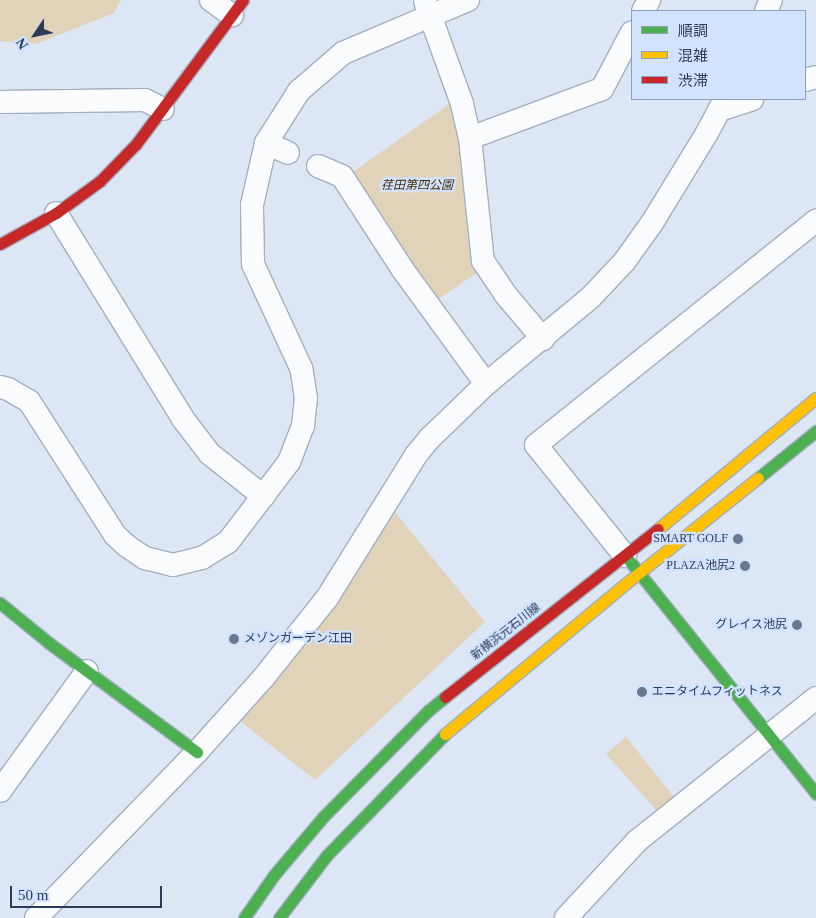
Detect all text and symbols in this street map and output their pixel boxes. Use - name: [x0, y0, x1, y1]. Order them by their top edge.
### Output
- north arrow: [10, 10, 60, 60]
- legend: [631, 10, 806, 100]
- text: 順調: [678, 23, 708, 39]
- text: N: [13, 35, 31, 52]
- text: 混雑: [678, 48, 708, 64]
- text: 渋滞: [678, 73, 708, 89]
- park label: 荏田第四公園: [381, 179, 453, 193]
- place label: SMART GOLF: [653, 532, 728, 546]
- marker: SMART GOLF: [732, 533, 744, 545]
- place label: PLAZA池尻2: [666, 559, 735, 573]
- marker: PLAZA池尻2: [739, 560, 751, 572]
- street label: 新横浜元石川線: [468, 600, 544, 664]
- place label: グレイス池尻: [715, 618, 787, 632]
- marker: グレイス池尻: [791, 619, 803, 631]
- place label: メゾンガーデン江田: [244, 632, 352, 646]
- marker: メゾンガーデン江田: [228, 633, 240, 645]
- place label: エニタイムフィットネス: [652, 685, 784, 699]
- marker: エニタイムフィットネス: [636, 686, 648, 698]
- scale bar: [12, 876, 165, 908]
- text: 50 m: [18, 887, 48, 903]

